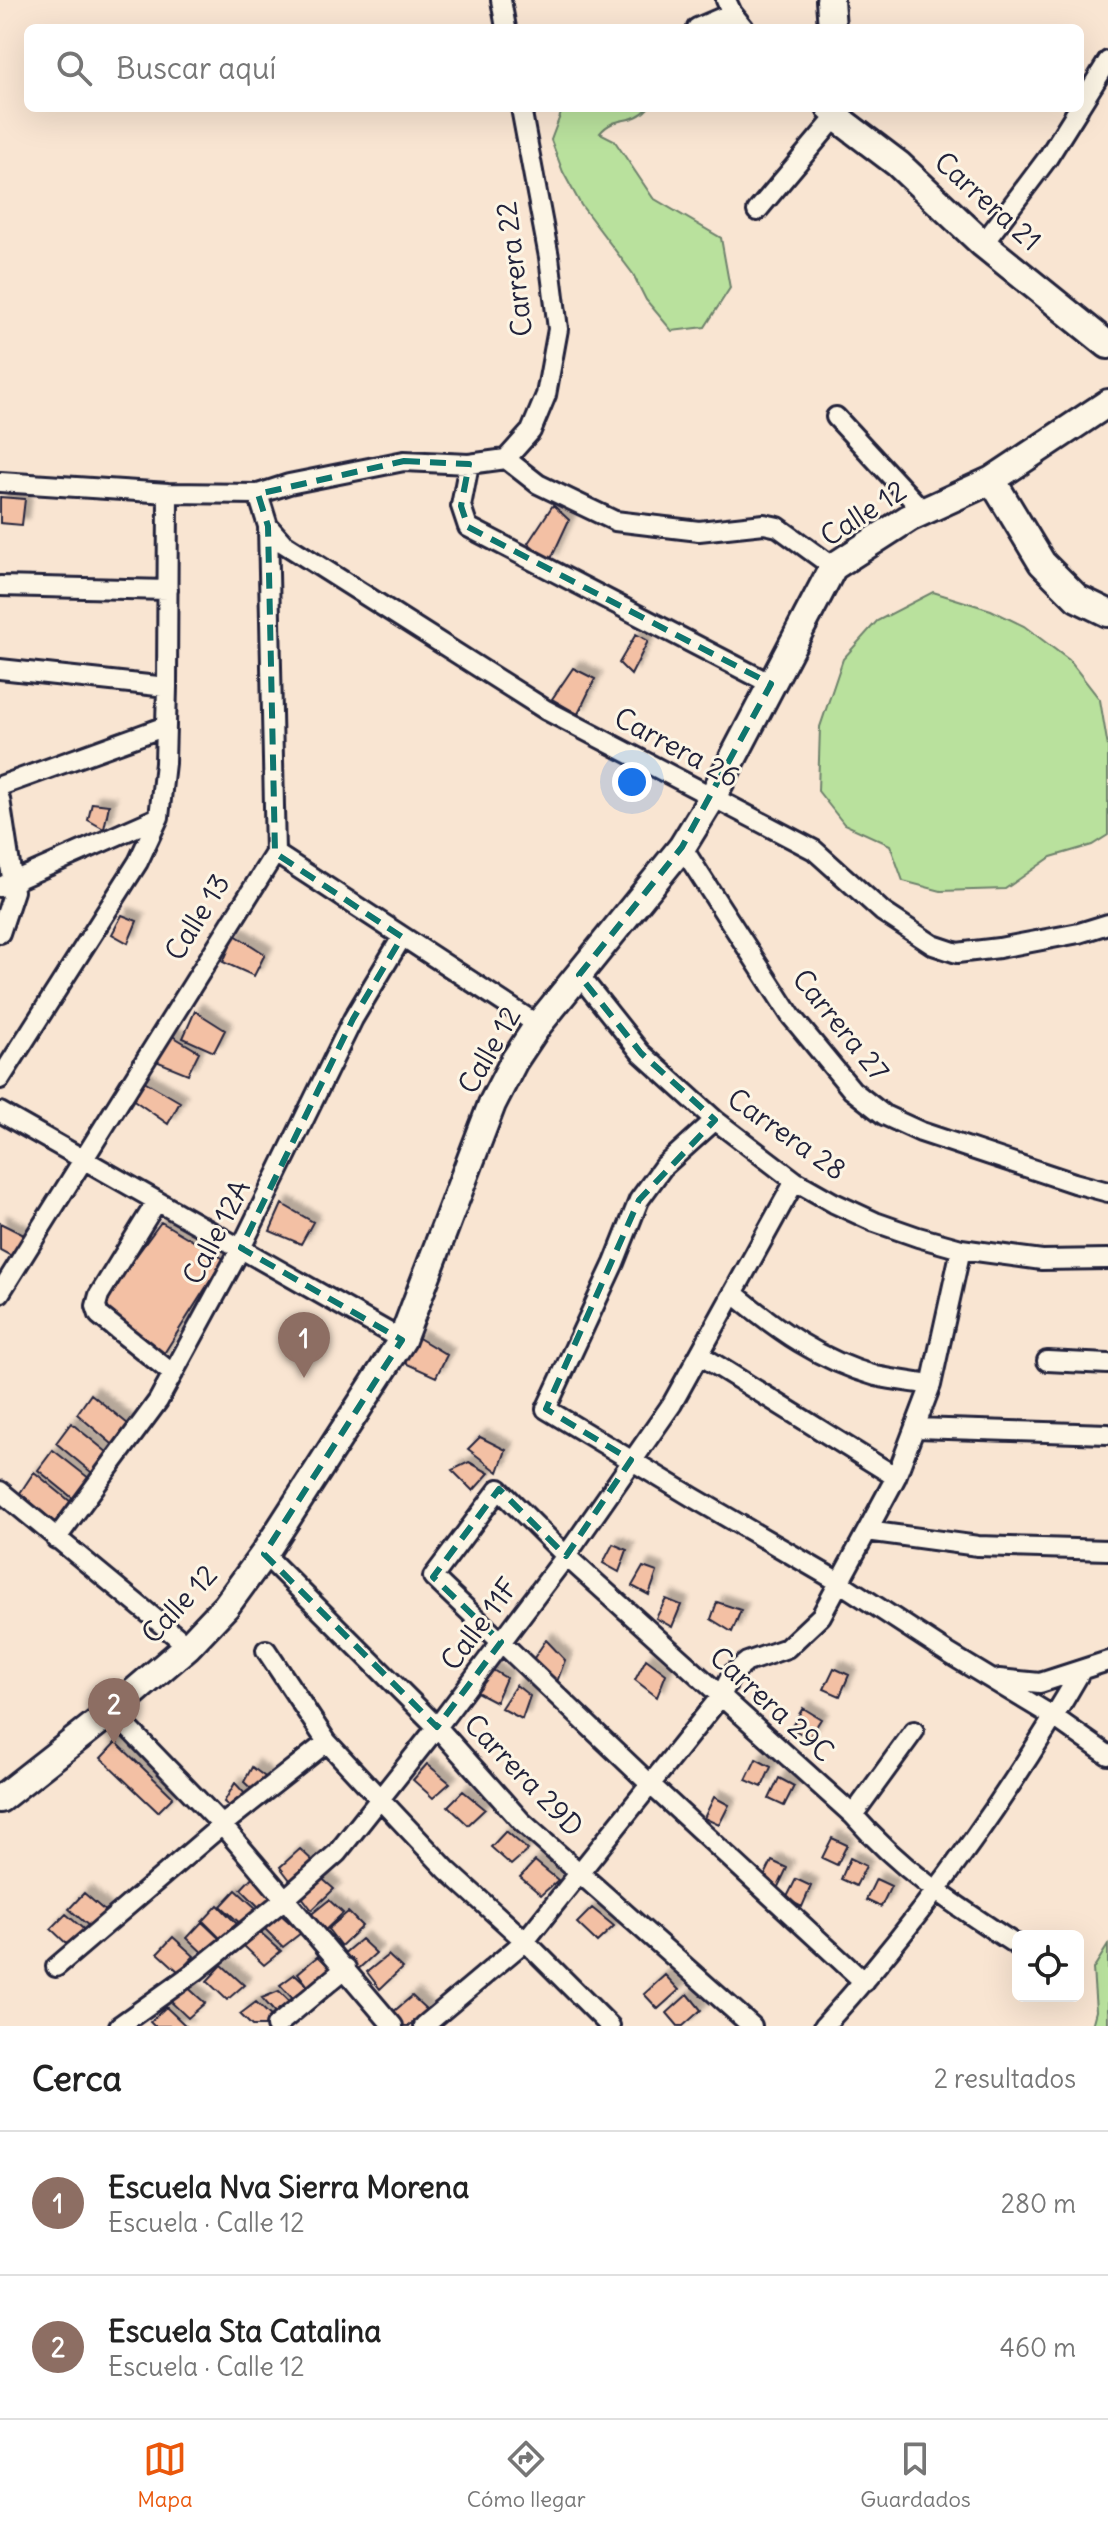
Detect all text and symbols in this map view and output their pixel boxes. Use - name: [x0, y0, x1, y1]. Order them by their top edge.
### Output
- search box: [24, 24, 1084, 112]
- icon: search: [52, 46, 96, 90]
- text: Buscar aquí: [116, 49, 276, 87]
- street label: Carrera 21: [927, 144, 1049, 258]
- street label: Carrera 22: [488, 199, 540, 339]
- street label: Calle 12: [813, 472, 913, 554]
- street label: Carrera 26: [608, 699, 746, 795]
- your location: [612, 762, 652, 802]
- street label: Calle 13: [156, 867, 238, 967]
- street label: Carrera 27: [785, 962, 897, 1089]
- street label: Calle 12: [450, 1000, 528, 1100]
- street label: Carrera 28: [721, 1080, 853, 1188]
- street label: Calle 12A: [174, 1174, 258, 1290]
- pin: 1: [278, 1312, 330, 1378]
- street label: Calle 12: [133, 1557, 225, 1651]
- street label: Calle 11F: [433, 1570, 526, 1677]
- street label: Carrera 29C: [702, 1639, 842, 1769]
- pin: 2: [88, 1678, 140, 1744]
- street label: Carrera 29D: [457, 1706, 591, 1844]
- map controls: [1012, 1930, 1084, 2002]
- button: locate: [1012, 1930, 1084, 2002]
- text: Cerca: [32, 2057, 122, 2100]
- text: 2 resultados: [934, 2062, 1076, 2095]
- text: Escuela Nva Sierra Morena: [108, 2168, 469, 2206]
- text: 1: [53, 2187, 63, 2220]
- text: 280 m: [1001, 2187, 1076, 2220]
- text: Escuela · Calle 12: [108, 2206, 304, 2239]
- text: Escuela Sta Catalina: [108, 2312, 381, 2350]
- text: 2: [51, 2331, 65, 2364]
- text: 460 m: [1000, 2331, 1076, 2364]
- text: Escuela · Calle 12: [108, 2350, 304, 2383]
- tab: Mapa: [137, 2437, 193, 2513]
- tab: Cómo llegar: [467, 2437, 586, 2513]
- tab: Guardados: [860, 2437, 971, 2513]

